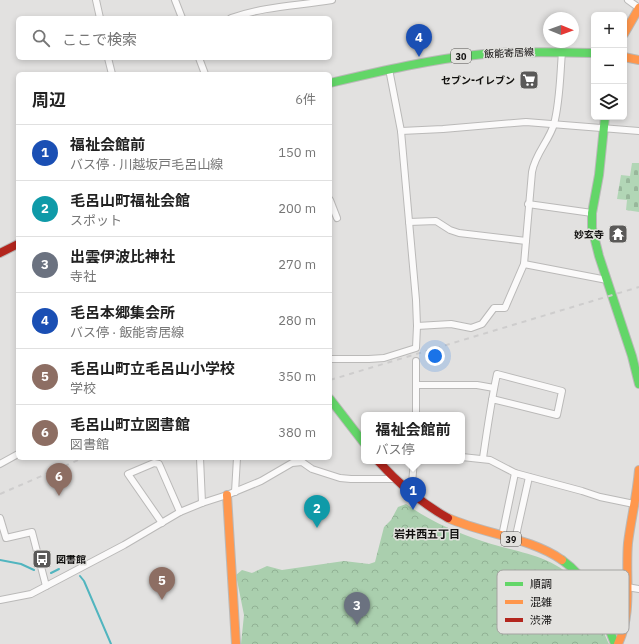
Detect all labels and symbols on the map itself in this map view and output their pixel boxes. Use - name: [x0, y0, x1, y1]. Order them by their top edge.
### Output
- north arrow: [543, 12, 579, 48]
- pin: 4: [406, 24, 432, 57]
- street label: 飯能寄居線: [484, 45, 534, 61]
- road number: 30: [451, 49, 471, 63]
- supermarket icon: セブン-イレブン: [518, 69, 540, 91]
- place label: セブン-イレブン: [441, 74, 515, 87]
- temple icon: 妙玄寺: [607, 223, 629, 245]
- place label: 妙玄寺: [574, 228, 604, 241]
- your location: [425, 346, 445, 366]
- pin: 6: [46, 463, 72, 496]
- pin: 1: [400, 477, 426, 510]
- pin: 2: [304, 495, 330, 528]
- district label: 岩井西五丁目: [394, 527, 460, 541]
- road number: 39: [501, 532, 521, 546]
- bus stop icon: 図書館: [31, 548, 53, 570]
- place label: 図書館: [56, 553, 86, 566]
- pin: 5: [149, 567, 175, 600]
- legend: [497, 570, 629, 634]
- text: 順調: [530, 577, 552, 591]
- pin: 3: [344, 592, 370, 625]
- text: 混雑: [530, 595, 552, 609]
- text: 渋滞: [530, 613, 552, 627]

